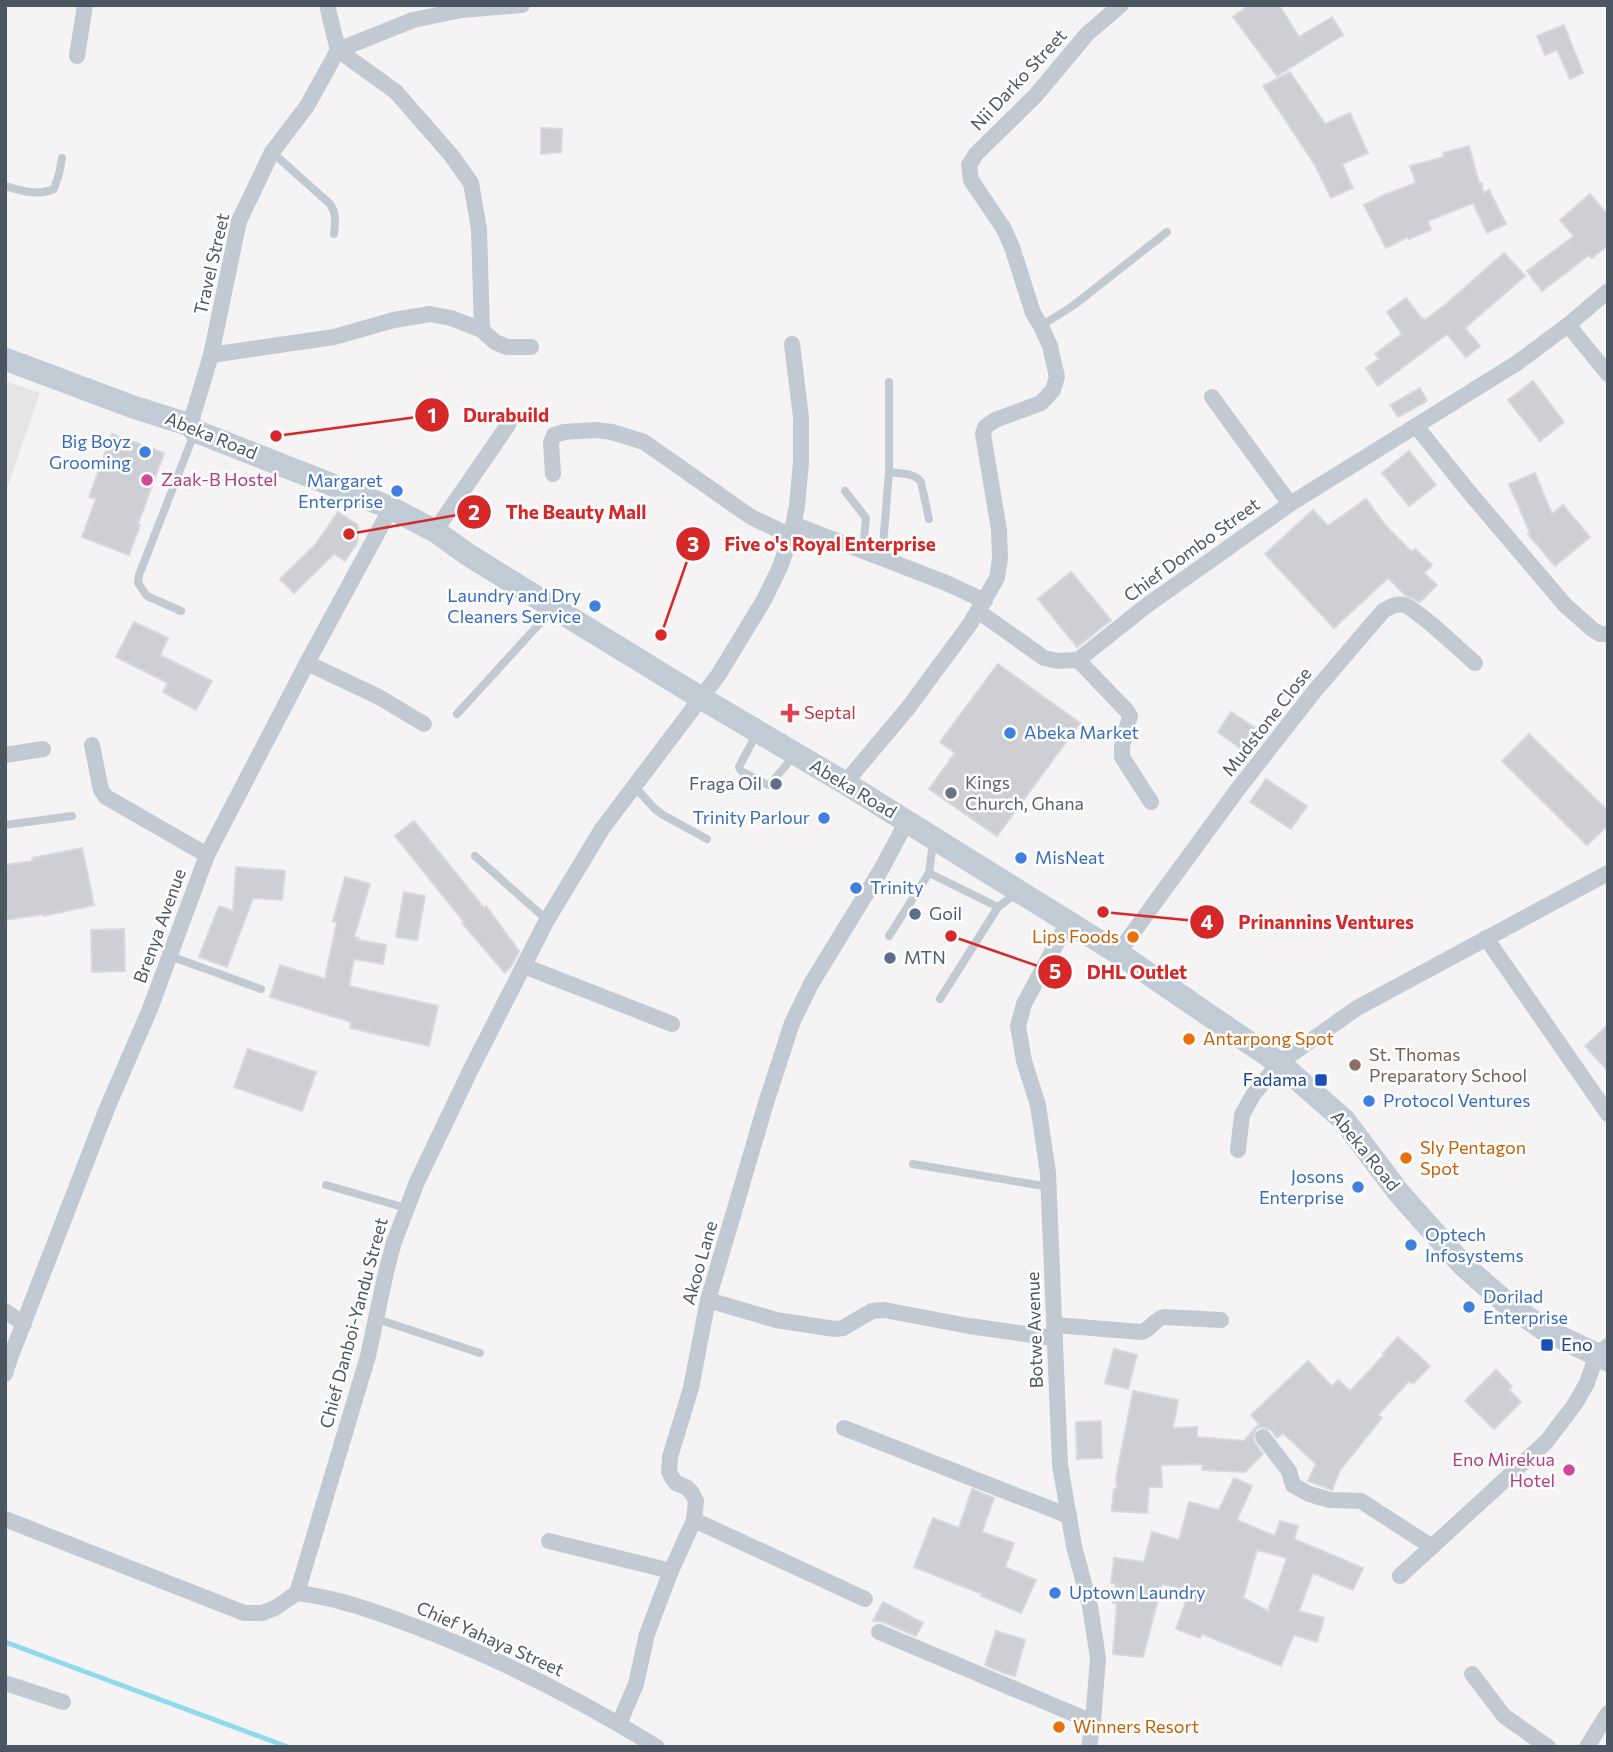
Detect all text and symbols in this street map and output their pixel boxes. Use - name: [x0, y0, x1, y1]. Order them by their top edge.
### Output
- street label: Nii Darko Street: [966, 24, 1071, 135]
- street label: Travel Street: [189, 211, 233, 317]
- callout: Durabuild: [414, 395, 563, 435]
- text: 1: [427, 402, 437, 427]
- text: Durabuild: [463, 403, 549, 426]
- street label: Abeka Road: [162, 407, 261, 463]
- place label: Big Boyz Grooming: [49, 430, 131, 473]
- marker: Big Boyz Grooming: [137, 444, 153, 460]
- place label: Zaak-B Hostel: [161, 468, 278, 490]
- place label: Margaret Enterprise: [298, 469, 383, 512]
- marker: Zaak-B Hostel: [139, 472, 155, 488]
- marker: Margaret Enterprise: [389, 483, 405, 499]
- callout: The Beauty Mall: [456, 492, 660, 532]
- street label: Chief Dombo Street: [1119, 492, 1264, 606]
- text: 2: [468, 499, 480, 524]
- text: The Beauty Mall: [506, 500, 646, 523]
- callout: Five o's Royal Enterprise: [675, 524, 950, 564]
- text: 3: [687, 531, 699, 556]
- text: Five o's Royal Enterprise: [724, 532, 936, 555]
- place label: Laundry and Dry Cleaners Service: [447, 584, 581, 627]
- marker: Laundry and Dry Cleaners Service: [587, 598, 603, 614]
- street label: Mudstone Close: [1217, 663, 1316, 780]
- place label: Septal: [804, 701, 856, 723]
- marker: Septal: [782, 705, 798, 721]
- place label: Abeka Market: [1024, 721, 1139, 743]
- marker: Abeka Market: [1002, 725, 1018, 741]
- street label: Abeka Road: [806, 754, 901, 823]
- place label: Kings Church, Ghana: [965, 771, 1084, 814]
- place label: Fraga Oil: [689, 772, 762, 794]
- marker: Fraga Oil: [768, 776, 784, 792]
- marker: Kings Church, Ghana: [943, 785, 959, 801]
- place label: Trinity Parlour: [693, 806, 810, 828]
- marker: Trinity Parlour: [816, 810, 832, 826]
- place label: MisNeat: [1035, 846, 1105, 868]
- marker: MisNeat: [1013, 850, 1029, 866]
- street label: Brenya Avenue: [128, 865, 190, 986]
- place label: Trinity: [870, 876, 924, 898]
- marker: Trinity: [848, 880, 864, 896]
- place label: Goil: [929, 902, 962, 924]
- callout: Prinannins Ventures: [1189, 902, 1428, 942]
- marker: Goil: [907, 906, 923, 922]
- text: 4: [1201, 909, 1214, 934]
- text: Prinannins Ventures: [1238, 910, 1414, 933]
- place label: Lips Foods: [1032, 925, 1119, 947]
- marker: Lips Foods: [1125, 929, 1141, 945]
- place label: MTN: [904, 946, 946, 968]
- marker: MTN: [882, 950, 898, 966]
- callout: DHL Outlet: [1038, 952, 1201, 992]
- text: 5: [1049, 958, 1061, 983]
- text: DHL Outlet: [1087, 960, 1187, 983]
- place label: Antarpong Spot: [1203, 1027, 1334, 1049]
- marker: Antarpong Spot: [1181, 1031, 1197, 1047]
- place label: St. Thomas Preparatory School: [1369, 1043, 1527, 1086]
- marker: St. Thomas Preparatory School: [1347, 1057, 1363, 1073]
- place label: Fadama: [1243, 1068, 1307, 1090]
- marker: Fadama: [1313, 1072, 1329, 1088]
- place label: Protocol Ventures: [1383, 1089, 1530, 1111]
- marker: Protocol Ventures: [1361, 1093, 1377, 1109]
- street label: Abeka Road: [1327, 1106, 1405, 1195]
- place label: Sly Pentagon Spot: [1420, 1136, 1526, 1179]
- marker: Sly Pentagon Spot: [1398, 1150, 1414, 1166]
- place label: Josons Enterprise: [1259, 1165, 1344, 1208]
- marker: Josons Enterprise: [1350, 1179, 1366, 1195]
- street label: Chief Danboi-Yandu Street: [314, 1215, 392, 1430]
- street label: Akoo Lane: [677, 1218, 722, 1307]
- place label: Optech Infosystems: [1425, 1223, 1524, 1266]
- marker: Optech Infosystems: [1403, 1237, 1419, 1253]
- street label: Botwe Avenue: [1021, 1271, 1047, 1389]
- place label: Dorilad Enterprise: [1483, 1285, 1568, 1328]
- marker: Dorilad Enterprise: [1461, 1299, 1477, 1315]
- place label: Eno: [1561, 1333, 1593, 1355]
- marker: Eno: [1539, 1337, 1555, 1353]
- place label: Eno Mirekua Hotel: [1452, 1448, 1555, 1491]
- marker: Eno Mirekua Hotel: [1561, 1462, 1577, 1478]
- place label: Uptown Laundry: [1069, 1581, 1206, 1603]
- marker: Uptown Laundry: [1047, 1585, 1063, 1601]
- street label: Chief Yahaya Street: [413, 1596, 567, 1680]
- place label: Winners Resort: [1073, 1715, 1199, 1737]
- marker: Winners Resort: [1051, 1719, 1067, 1735]

